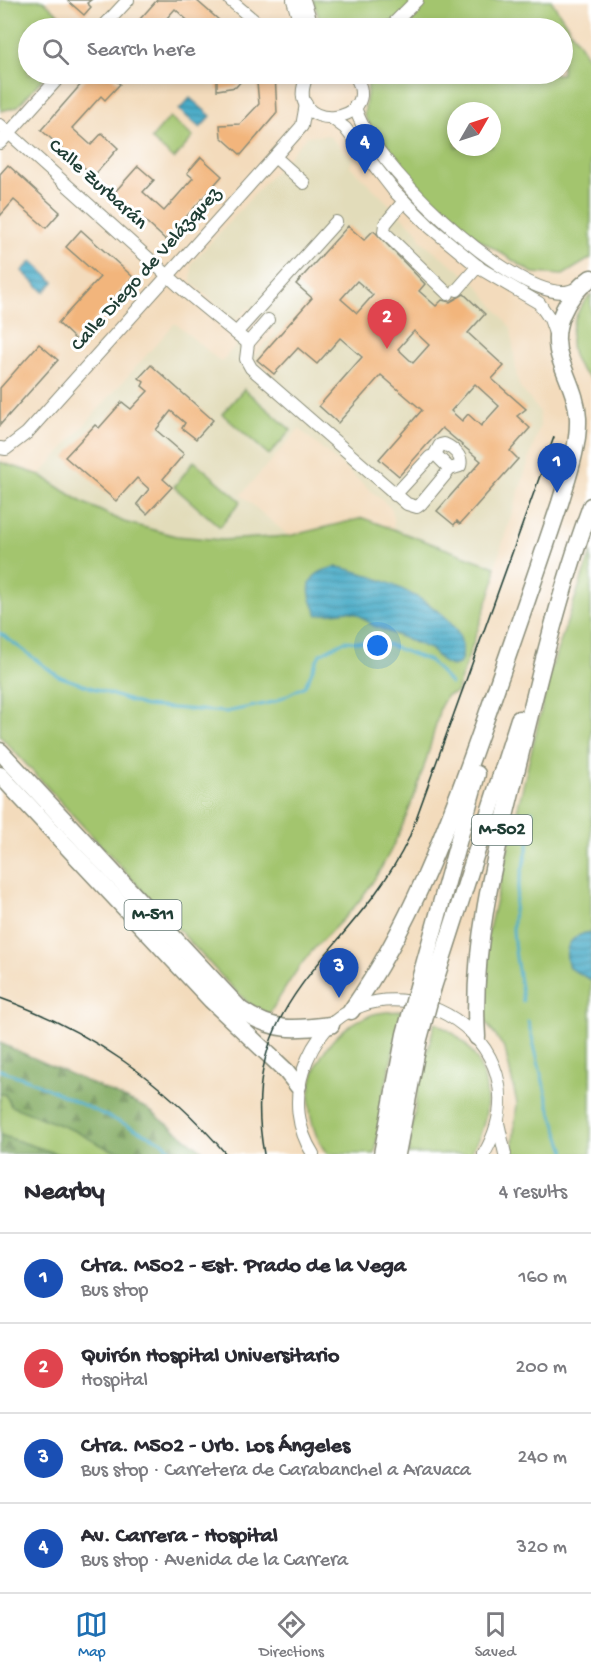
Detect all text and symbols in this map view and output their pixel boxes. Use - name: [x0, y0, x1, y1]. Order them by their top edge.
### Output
- search box: [18, 18, 573, 84]
- icon: search: [39, 35, 72, 68]
- text: Search here: [87, 38, 195, 64]
- north arrow: [447, 102, 501, 156]
- pin: 4: [346, 124, 385, 174]
- street label: Calle Zurbarán: [43, 135, 151, 236]
- street label: Calle Diego de Velázquez: [67, 182, 228, 357]
- pin: 2: [368, 300, 406, 349]
- pin: 1: [538, 444, 576, 493]
- your location: [363, 631, 392, 660]
- road number: M-502: [472, 815, 532, 845]
- road number: M-511: [124, 900, 182, 930]
- pin: 3: [320, 948, 358, 998]
- text: Nearby: [24, 1178, 105, 1209]
- text: 4 results: [499, 1182, 567, 1205]
- text: Ctra. M502 - Est. Prado de la Vega: [81, 1254, 406, 1280]
- text: 1: [39, 1267, 48, 1290]
- text: 160 m: [518, 1267, 567, 1290]
- text: Bus stop: [81, 1280, 148, 1303]
- text: Quirón Hospital Universitario: [81, 1344, 339, 1370]
- text: 2: [39, 1357, 48, 1380]
- text: 200 m: [516, 1357, 567, 1380]
- text: Hospital: [81, 1370, 148, 1393]
- text: Ctra. M502 - Urb. Los Ángeles: [81, 1434, 350, 1460]
- text: 3: [38, 1447, 49, 1470]
- text: 240 m: [517, 1447, 567, 1470]
- text: Bus stop · Carretera de Carabanchel a Aravaca: [81, 1460, 471, 1483]
- text: Av. Carrera - Hospital: [81, 1524, 278, 1550]
- text: 4: [39, 1537, 48, 1560]
- text: 320 m: [517, 1537, 567, 1560]
- text: Bus stop · Avenida de la Carrera: [81, 1550, 348, 1573]
- tab: Map: [75, 1608, 108, 1663]
- tab: Directions: [259, 1608, 324, 1663]
- tab: Saved: [475, 1608, 516, 1663]

